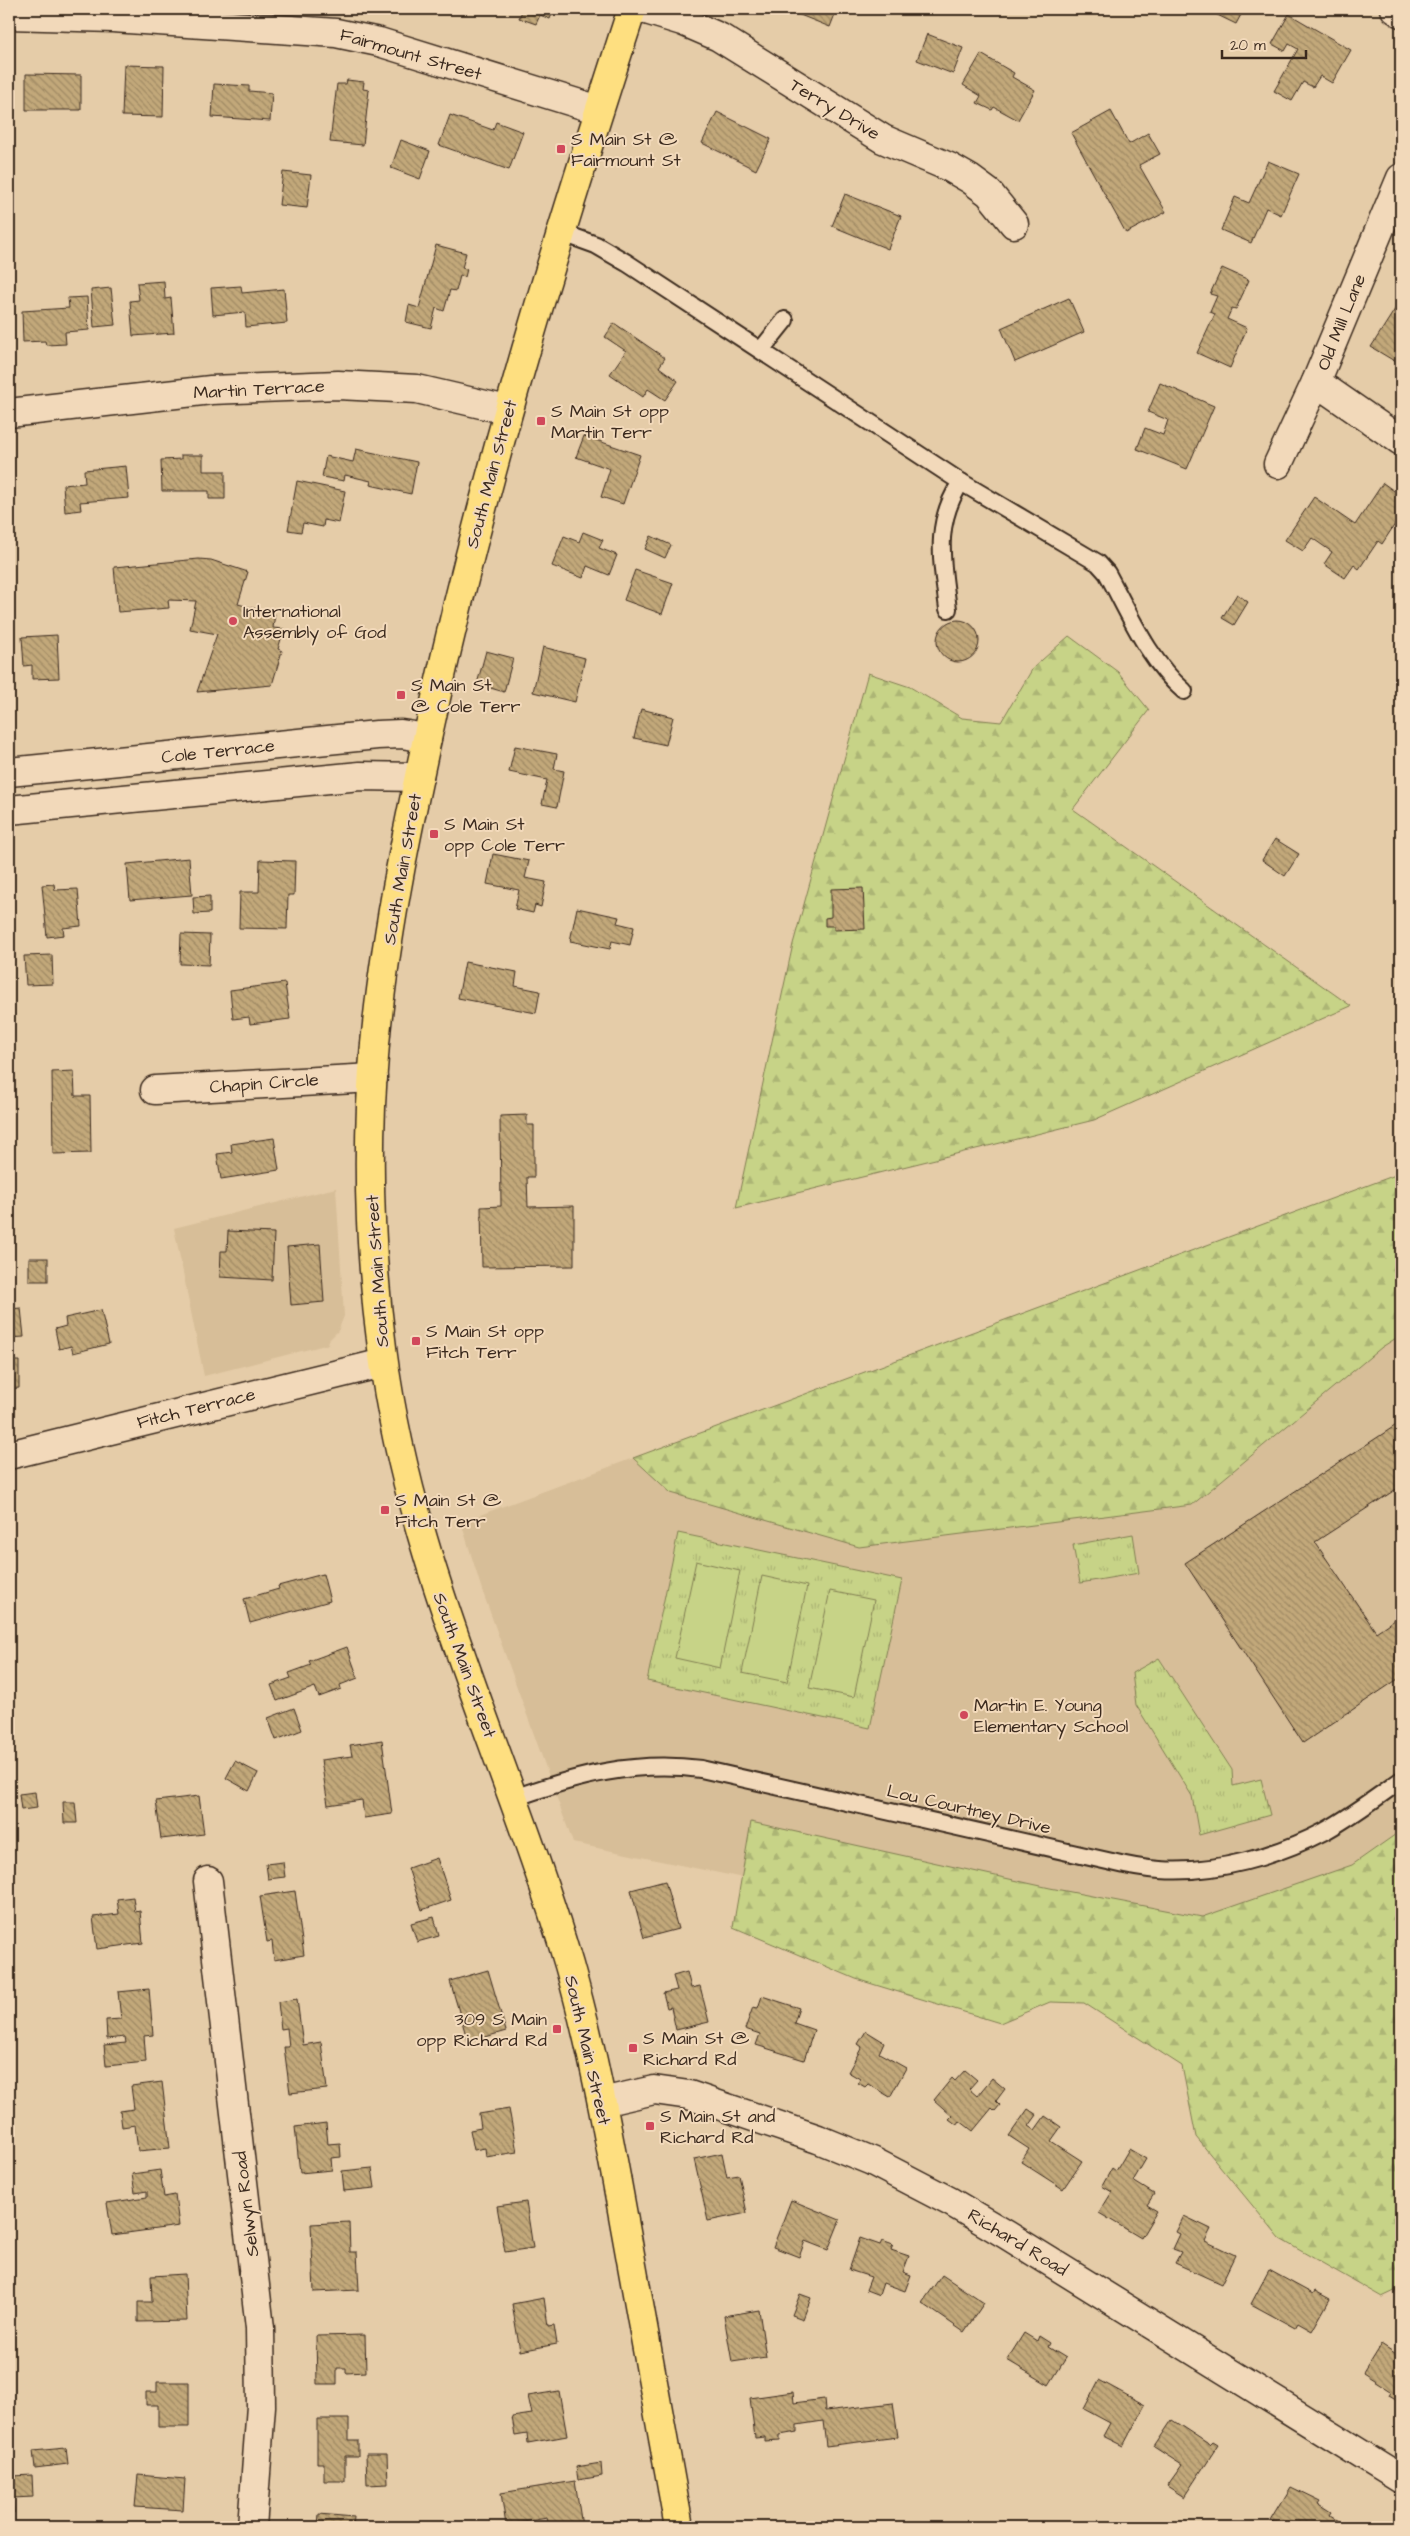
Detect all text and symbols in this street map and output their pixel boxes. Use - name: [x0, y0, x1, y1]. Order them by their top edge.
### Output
- street label: Fairmount Street: [337, 22, 485, 87]
- scale bar: [1222, 28, 1306, 60]
- text: 20 m: [1230, 35, 1266, 56]
- street label: Terry Drive: [784, 73, 885, 147]
- place label: S Main St @ Fairmount St: [571, 127, 682, 173]
- marker: S Main St @ Fairmount St: [555, 143, 567, 155]
- street label: Old Mill Lane: [1311, 270, 1372, 374]
- street label: Martin Terrace: [193, 374, 325, 405]
- street label: South Main Street: [460, 396, 524, 551]
- place label: S Main St opp Martin Terr: [551, 399, 669, 445]
- marker: S Main St opp Martin Terr: [535, 415, 547, 427]
- place label: International Assembly of God: [243, 599, 386, 646]
- marker: International Assembly of God: [227, 615, 239, 627]
- place label: S Main St @ Cole Terr: [411, 673, 521, 719]
- marker: S Main St @ Cole Terr: [395, 689, 407, 701]
- street label: Cole Terrace: [160, 733, 276, 770]
- street label: South Main Street: [377, 791, 428, 946]
- place label: S Main St opp Cole Terr: [444, 812, 565, 858]
- marker: S Main St opp Cole Terr: [428, 828, 440, 840]
- street label: Chapin Circle: [209, 1067, 320, 1100]
- street label: South Main Street: [360, 1193, 395, 1348]
- place label: S Main St opp Fitch Terr: [426, 1319, 544, 1365]
- marker: S Main St opp Fitch Terr: [410, 1335, 422, 1347]
- street label: Fitch Terrace: [134, 1382, 258, 1435]
- place label: S Main St @ Fitch Terr: [395, 1488, 502, 1534]
- marker: S Main St @ Fitch Terr: [379, 1504, 391, 1516]
- street label: South Main Street: [427, 1589, 503, 1742]
- place label: Martin E. Young Elementary School: [974, 1693, 1129, 1740]
- marker: Martin E. Young Elementary School: [958, 1709, 970, 1721]
- street label: Lou Courtney Drive: [884, 1778, 1053, 1842]
- street label: South Main Street: [558, 1973, 617, 2128]
- place label: 309 S Main opp Richard Rd: [416, 2007, 547, 2053]
- marker: 309 S Main opp Richard Rd: [551, 2023, 563, 2035]
- place label: S Main St @ Richard Rd: [643, 2026, 750, 2072]
- marker: S Main St @ Richard Rd: [627, 2042, 639, 2054]
- place label: S Main St and Richard Rd: [660, 2104, 775, 2150]
- marker: S Main St and Richard Rd: [644, 2120, 656, 2132]
- street label: Selwyn Road: [228, 2150, 266, 2258]
- street label: Richard Road: [963, 2203, 1072, 2282]

